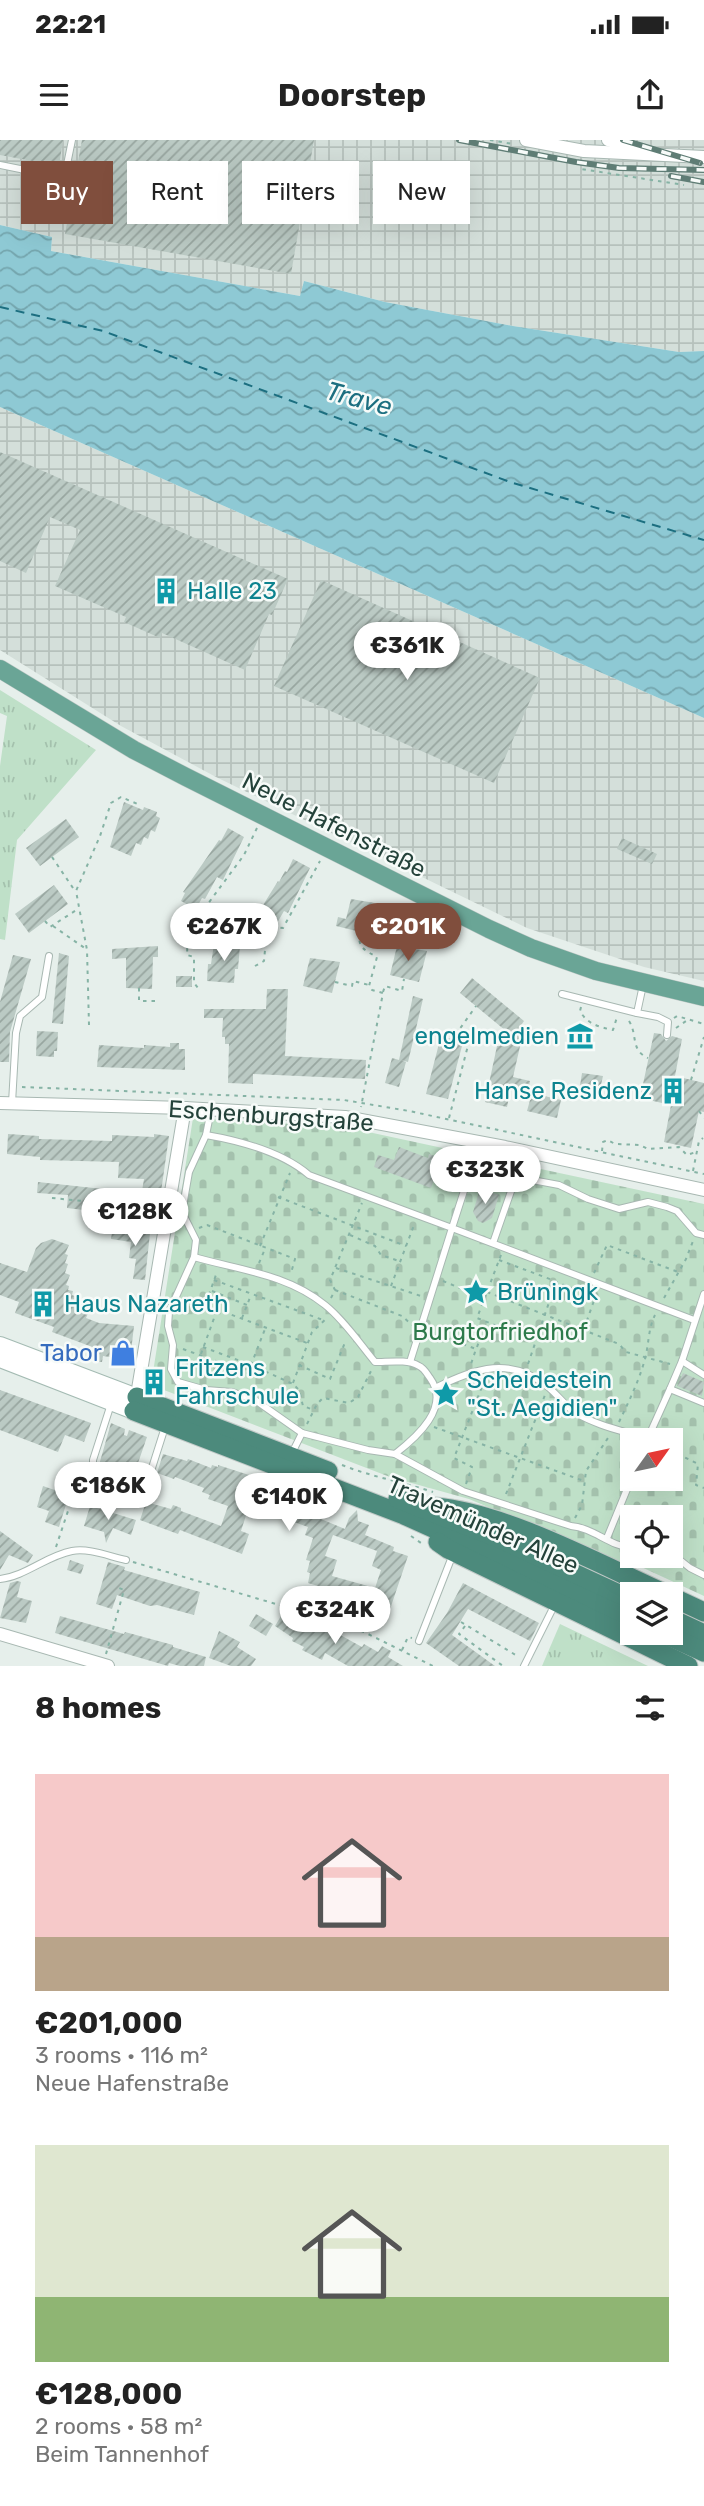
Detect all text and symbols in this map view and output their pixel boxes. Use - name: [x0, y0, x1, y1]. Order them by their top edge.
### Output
- text: 22:21: [35, 9, 106, 40]
- icon: menu: [35, 76, 73, 114]
- text: Doorstep: [278, 76, 426, 114]
- icon: share: [631, 76, 669, 114]
- chip: Buy: [21, 161, 113, 224]
- chip: Rent: [127, 161, 228, 224]
- chip: Filters: [242, 161, 359, 224]
- chip: New: [373, 161, 470, 224]
- water label: Trave: [323, 375, 396, 423]
- building icon: Halle 23: [151, 576, 181, 606]
- place label: Halle 23: [187, 577, 277, 605]
- pin: €361K: [358, 622, 456, 682]
- text: €361K: [370, 631, 444, 659]
- street label: Neue Hafenstraße: [237, 767, 431, 883]
- pin: €267K: [175, 904, 273, 963]
- pin: €201K: [359, 904, 457, 963]
- text: €267K: [186, 912, 262, 940]
- text: €201K: [370, 912, 446, 940]
- museum icon: engelmedien: [565, 1021, 595, 1051]
- place label: engelmedien: [415, 1022, 559, 1050]
- building icon: Hanse Residenz: [658, 1076, 688, 1106]
- place label: Hanse Residenz: [474, 1077, 652, 1105]
- street label: Eschenburgstraße: [167, 1095, 375, 1137]
- pin: €323K: [436, 1146, 534, 1206]
- text: €323K: [446, 1155, 524, 1183]
- pin: €128K: [86, 1188, 184, 1248]
- text: €128K: [97, 1197, 173, 1225]
- place icon: Brüningk: [461, 1277, 491, 1307]
- place label: Brüningk: [497, 1278, 599, 1306]
- building icon: Haus Nazareth: [28, 1289, 58, 1319]
- place label: Haus Nazareth: [64, 1290, 229, 1318]
- park label: Burgtorfriedhof: [412, 1318, 588, 1346]
- shop icon: Tabor: [108, 1338, 138, 1368]
- place label: Tabor: [40, 1339, 102, 1367]
- place label: Fritzens Fahrschule: [175, 1354, 299, 1410]
- place label: Scheidestein "St. Aegidien": [467, 1366, 617, 1422]
- building icon: Fritzens Fahrschule: [139, 1367, 169, 1397]
- place icon: Scheidestein "St. Aegidien": [431, 1379, 461, 1409]
- north arrow: [620, 1428, 682, 1491]
- map controls: [620, 1428, 683, 1645]
- pin: €186K: [59, 1462, 157, 1522]
- street label: Travemünder Allee: [383, 1470, 583, 1580]
- text: €186K: [70, 1471, 146, 1499]
- pin: €140K: [240, 1474, 338, 1533]
- text: €140K: [251, 1482, 327, 1510]
- button: locate: [620, 1505, 683, 1568]
- button: layers: [620, 1582, 683, 1645]
- pin: €324K: [286, 1586, 384, 1646]
- text: €324K: [295, 1595, 375, 1623]
- icon: filters: [631, 1689, 669, 1727]
- text: 8 homes: [35, 1690, 161, 1726]
- icon: home: [289, 1820, 415, 1946]
- text: €201,000: [35, 2005, 183, 2041]
- text: 3 rooms · 116 m²: [35, 2041, 208, 2069]
- text: Neue Hafenstraße: [35, 2069, 229, 2097]
- icon: home: [289, 2191, 415, 2317]
- text: €128,000: [35, 2376, 182, 2412]
- text: 2 rooms · 58 m²: [35, 2412, 202, 2440]
- text: Beim Tannenhof: [35, 2440, 209, 2468]

